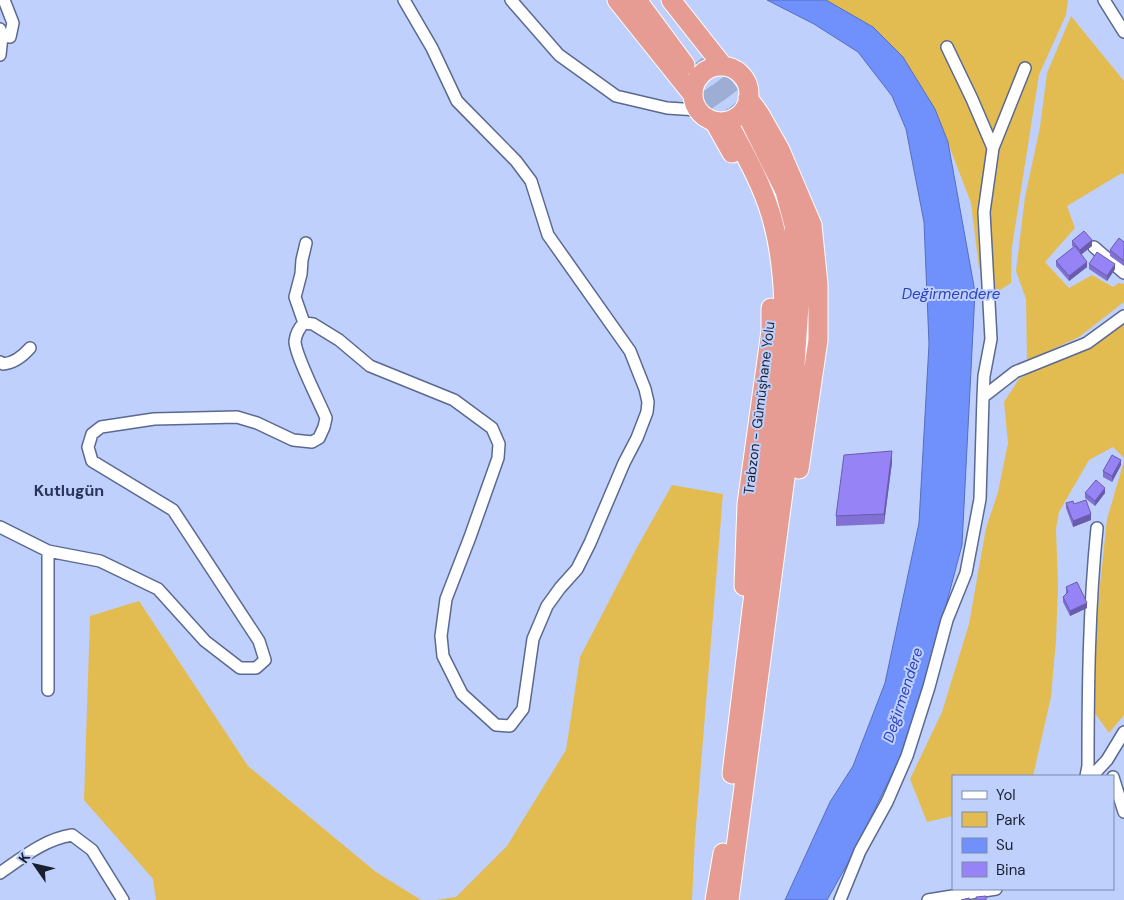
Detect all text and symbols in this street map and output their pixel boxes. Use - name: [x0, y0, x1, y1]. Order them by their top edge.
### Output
- water label: Değirmendere: [902, 284, 1001, 304]
- street label: Trabzon - Gümüşhane Yolu: [739, 320, 779, 496]
- district label: Kutlugün: [34, 480, 104, 501]
- water label: Değirmendere: [878, 645, 928, 745]
- legend: [952, 775, 1114, 890]
- text: Yol: [996, 785, 1016, 805]
- text: Park: [996, 810, 1026, 830]
- text: Su: [996, 835, 1013, 855]
- north arrow: [10, 840, 60, 890]
- text: K: [14, 849, 34, 867]
- text: Bina: [996, 860, 1025, 880]

